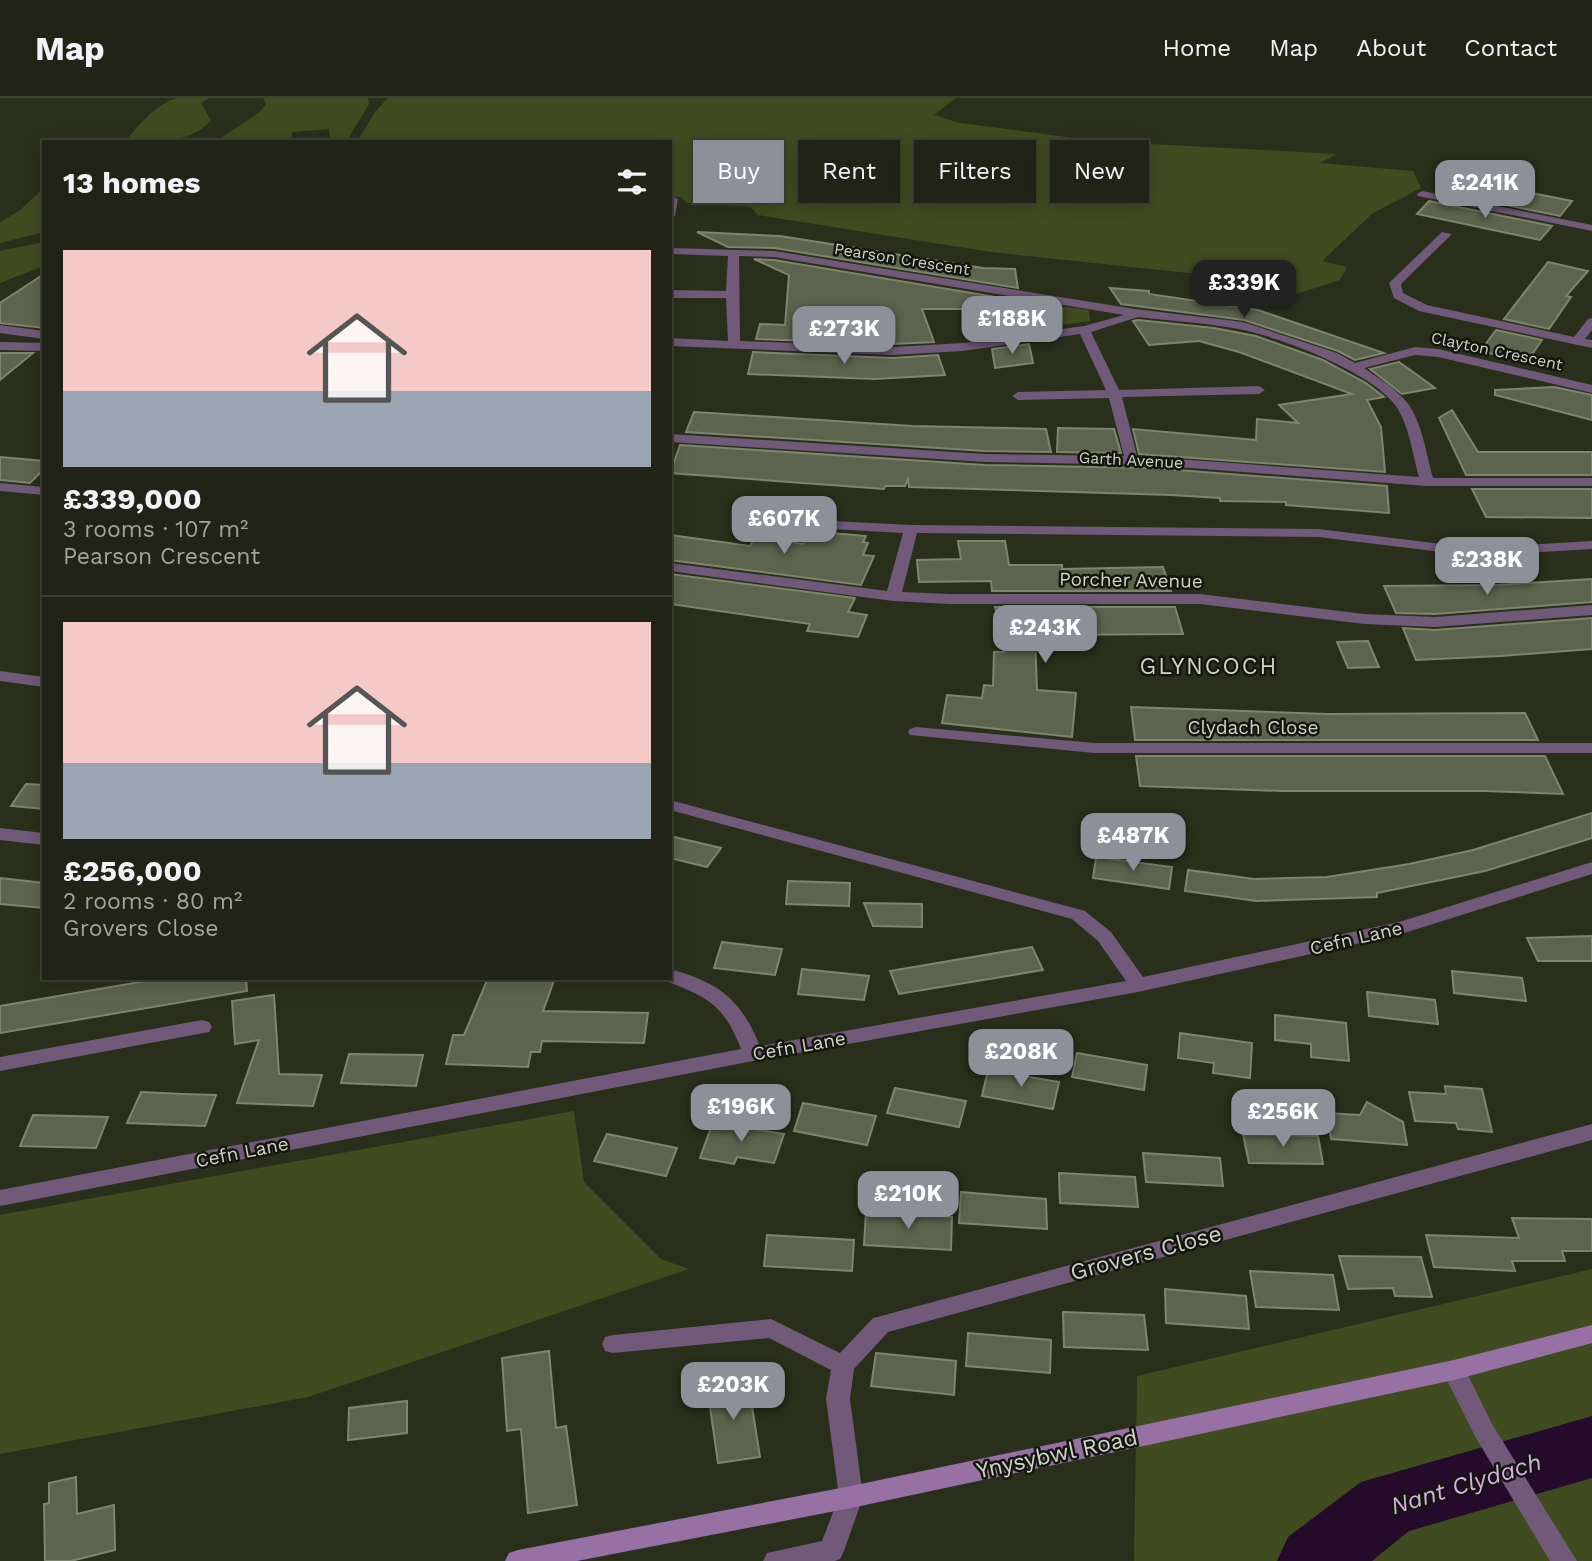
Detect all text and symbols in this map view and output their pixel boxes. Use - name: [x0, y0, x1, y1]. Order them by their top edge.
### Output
- text: Map: [35, 29, 105, 68]
- text: Home: [1163, 34, 1231, 62]
- text: Map: [1269, 34, 1318, 62]
- text: About: [1356, 34, 1426, 62]
- text: Contact: [1464, 34, 1557, 62]
- chip: Buy: [693, 140, 784, 203]
- chip: Rent: [798, 140, 900, 203]
- chip: Filters: [914, 140, 1036, 203]
- chip: New: [1050, 140, 1149, 203]
- pin: £241K: [1436, 160, 1534, 220]
- icon: filters: [613, 163, 651, 201]
- text: 13 homes: [63, 165, 200, 200]
- text: £241K: [1451, 169, 1519, 196]
- street label: Pearson Crescent: [833, 239, 971, 279]
- pin: £339K: [1195, 260, 1293, 320]
- text: £339K: [1208, 269, 1280, 296]
- icon: home: [294, 295, 420, 421]
- pin: £188K: [963, 296, 1061, 356]
- text: £188K: [978, 305, 1046, 332]
- pin: £273K: [795, 306, 893, 366]
- text: £273K: [808, 315, 880, 342]
- street label: Clayton Crescent: [1429, 328, 1565, 374]
- street label: Garth Avenue: [1078, 448, 1184, 472]
- text: £339,000: [63, 481, 202, 516]
- pin: £607K: [735, 496, 833, 556]
- text: £607K: [748, 505, 820, 532]
- text: 3 rooms · 107 m²: [63, 516, 249, 543]
- pin: £238K: [1438, 538, 1536, 597]
- text: Pearson Crescent: [63, 543, 260, 570]
- text: £238K: [1451, 546, 1523, 573]
- street label: Porcher Avenue: [1059, 567, 1203, 593]
- pin: £243K: [996, 606, 1094, 665]
- text: £243K: [1009, 614, 1081, 641]
- district label: GLYNCOCH: [1140, 653, 1278, 680]
- icon: home: [294, 667, 420, 793]
- street label: Clydach Close: [1188, 716, 1318, 739]
- pin: £487K: [1084, 814, 1182, 873]
- text: £487K: [1097, 822, 1169, 849]
- text: £256,000: [63, 853, 202, 888]
- text: 2 rooms · 80 m²: [63, 888, 242, 915]
- text: Grovers Close: [63, 915, 219, 942]
- street label: Cefn Lane: [1307, 916, 1405, 960]
- street label: Cefn Lane: [750, 1026, 848, 1066]
- pin: £208K: [972, 1030, 1070, 1089]
- text: £208K: [984, 1038, 1058, 1065]
- pin: £196K: [692, 1084, 790, 1144]
- pin: £256K: [1234, 1090, 1332, 1149]
- text: £196K: [707, 1093, 775, 1120]
- text: £256K: [1247, 1098, 1319, 1125]
- street label: Cefn Lane: [193, 1132, 291, 1172]
- pin: £210K: [859, 1172, 957, 1231]
- text: £210K: [874, 1180, 942, 1207]
- street label: Grovers Close: [1067, 1220, 1225, 1286]
- pin: £203K: [684, 1362, 782, 1422]
- text: £203K: [697, 1371, 769, 1398]
- street label: Ynysybwl Road: [974, 1424, 1140, 1484]
- water label: Nant Clydach: [1387, 1448, 1545, 1520]

